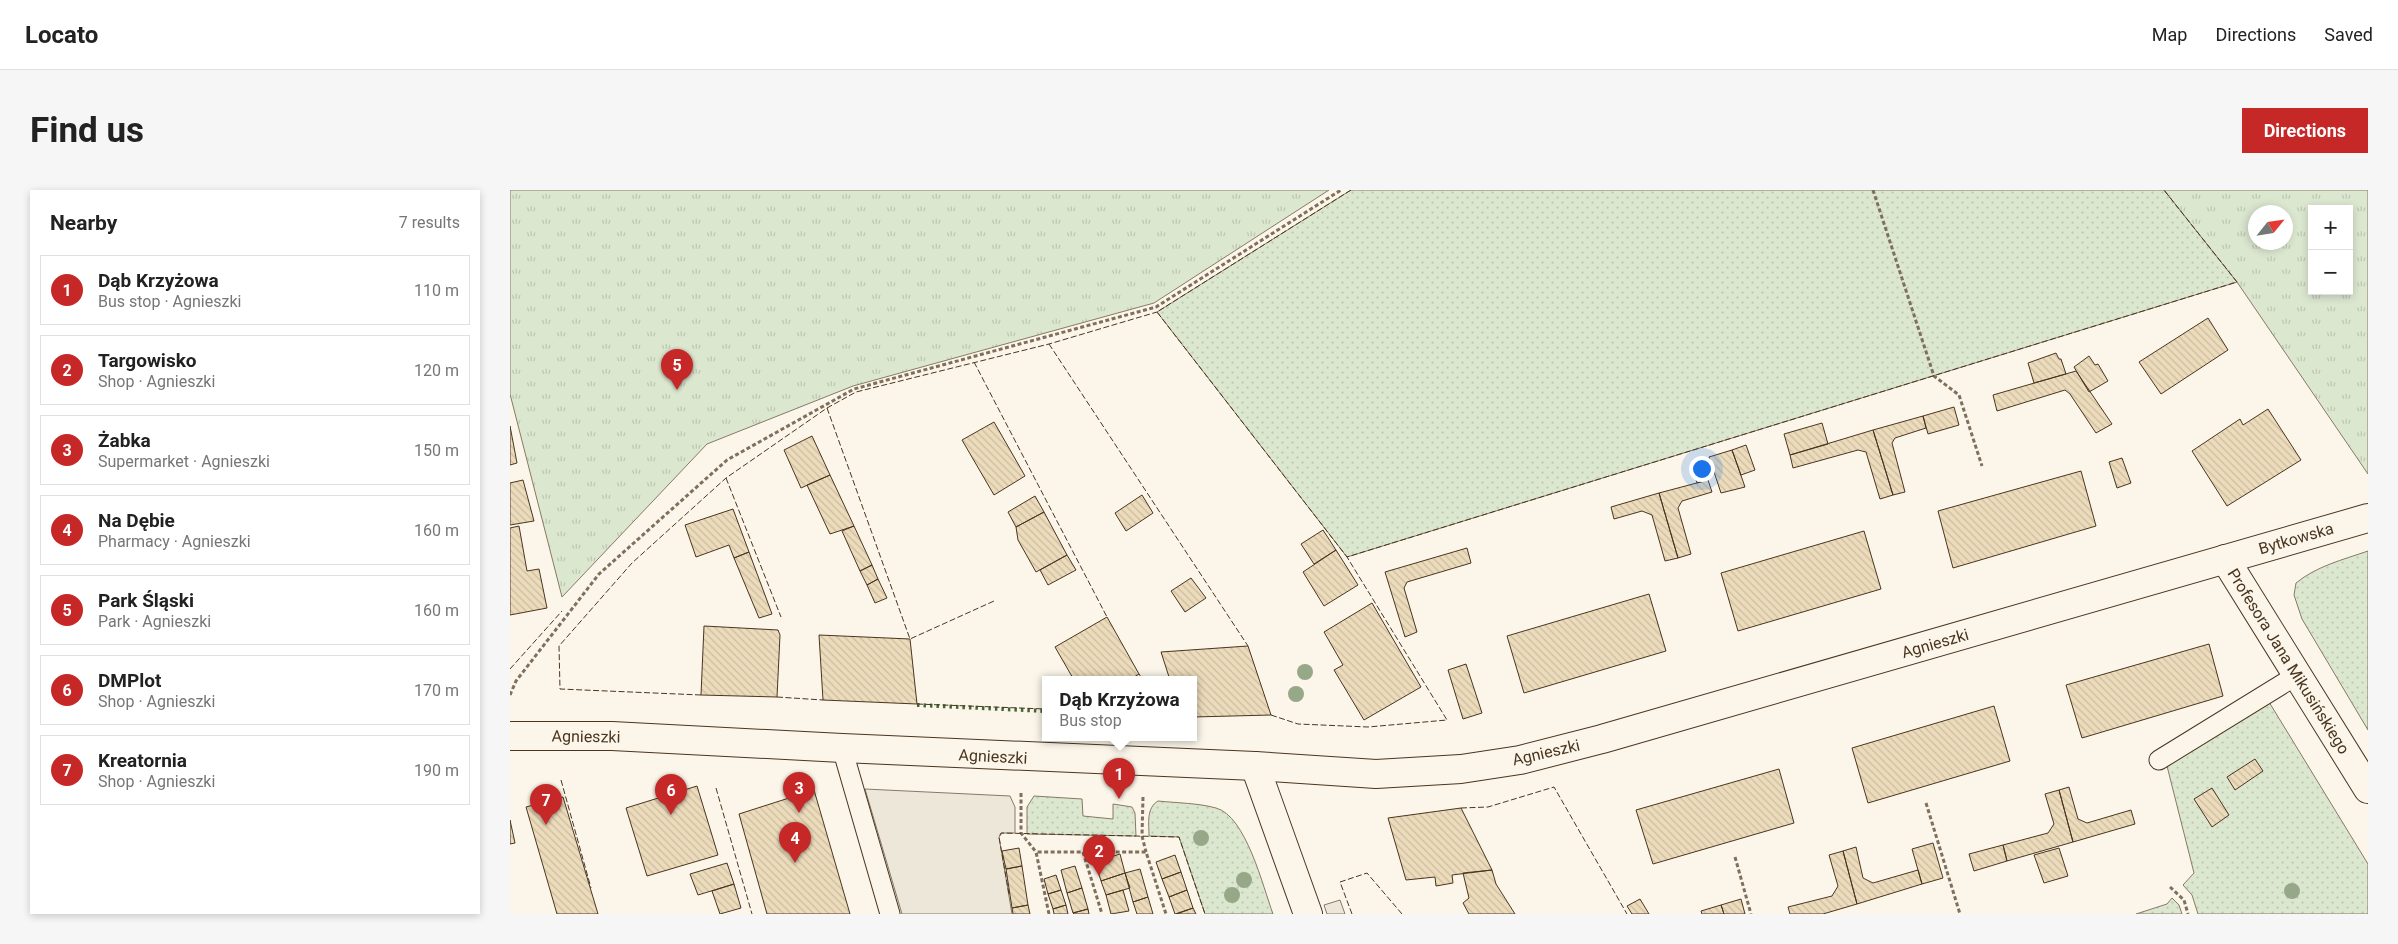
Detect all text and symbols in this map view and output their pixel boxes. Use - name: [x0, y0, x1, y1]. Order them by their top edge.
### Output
- text: Locato: [25, 21, 98, 49]
- text: Map: [2152, 24, 2187, 45]
- text: Directions: [2215, 24, 2296, 45]
- text: Saved: [2324, 24, 2373, 45]
- button: Directions: [2242, 108, 2368, 153]
- text: Find us: [30, 110, 144, 151]
- north arrow: [2248, 205, 2293, 250]
- map controls: [2308, 205, 2353, 295]
- button: +: [2308, 205, 2353, 250]
- text: Nearby: [50, 211, 117, 235]
- text: 7 results: [399, 213, 460, 232]
- button: −: [2308, 250, 2353, 295]
- text: Dąb Krzyżowa: [98, 269, 219, 292]
- text: 1: [62, 281, 72, 300]
- text: 110 m: [414, 281, 459, 300]
- text: Bus stop · Agnieszki: [98, 292, 241, 311]
- text: Targowisko: [98, 349, 197, 372]
- pin: 5: [661, 349, 693, 390]
- text: 2: [62, 361, 72, 380]
- text: 120 m: [414, 361, 459, 380]
- text: Shop · Agnieszki: [98, 372, 215, 391]
- text: Żabka: [98, 429, 151, 452]
- text: 3: [62, 441, 72, 460]
- text: 150 m: [414, 441, 459, 460]
- text: Supermarket · Agnieszki: [98, 452, 270, 471]
- your location: [1689, 456, 1715, 482]
- text: Na Dębie: [98, 509, 175, 532]
- street label: Bytkowska: [2256, 519, 2336, 558]
- text: 4: [62, 521, 72, 540]
- text: 160 m: [414, 521, 459, 540]
- text: Pharmacy · Agnieszki: [98, 532, 251, 551]
- street label: Profesora Jana Mikusińskiego: [2224, 565, 2354, 758]
- text: Park Śląski: [98, 589, 194, 612]
- text: 5: [62, 601, 72, 620]
- text: 160 m: [414, 601, 459, 620]
- text: Park · Agnieszki: [98, 612, 211, 631]
- street label: Agnieszki: [1899, 625, 1971, 662]
- text: DMPlot: [98, 669, 161, 692]
- popup: [1042, 676, 1197, 741]
- text: 6: [62, 681, 72, 700]
- text: 170 m: [414, 681, 459, 700]
- text: Dąb Krzyżowa: [1059, 688, 1180, 711]
- text: Shop · Agnieszki: [98, 692, 215, 711]
- text: Bus stop: [1059, 711, 1122, 730]
- street label: Agnieszki: [551, 726, 621, 747]
- street label: Agnieszki: [1510, 735, 1582, 769]
- street label: Agnieszki: [958, 745, 1028, 768]
- text: Kreatornia: [98, 749, 187, 772]
- pin: 1: [1103, 758, 1135, 799]
- text: 7: [62, 761, 72, 780]
- text: 190 m: [414, 761, 459, 780]
- text: Shop · Agnieszki: [98, 772, 215, 791]
- pin: 3: [783, 772, 815, 813]
- pin: 6: [655, 774, 687, 815]
- pin: 7: [530, 784, 562, 825]
- pin: 4: [779, 822, 811, 863]
- pin: 2: [1083, 835, 1115, 876]

